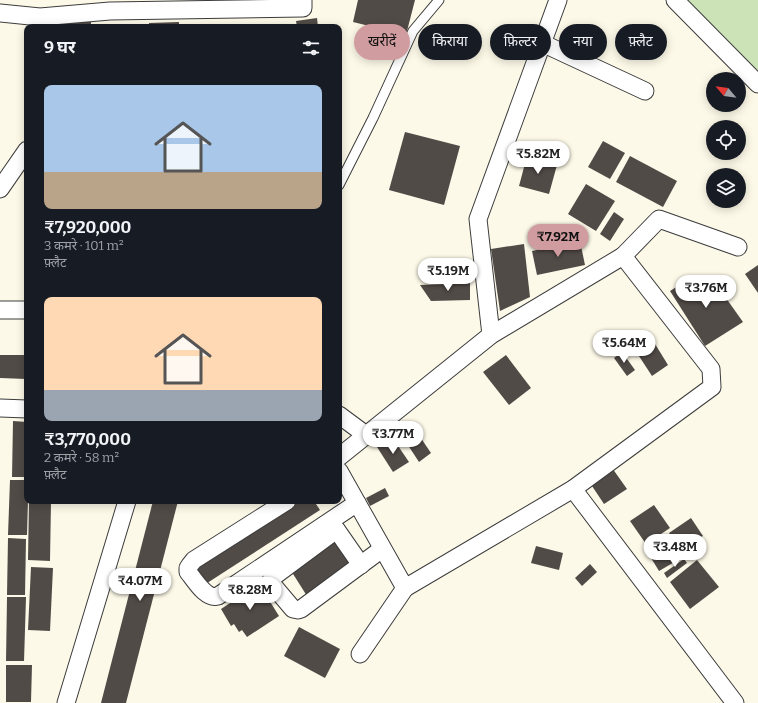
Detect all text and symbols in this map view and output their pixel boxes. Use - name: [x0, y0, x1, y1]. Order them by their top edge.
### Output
- chip: खरीदें: [354, 24, 410, 60]
- chip: किराया: [418, 24, 482, 60]
- chip: फ़िल्टर: [490, 24, 551, 60]
- chip: नया: [559, 24, 607, 60]
- chip: फ़्लैट: [615, 24, 667, 60]
- text: 9 घर: [44, 37, 76, 58]
- icon: filters: [300, 37, 322, 59]
- north arrow: [706, 72, 746, 112]
- map controls: [706, 72, 746, 208]
- icon: home: [147, 111, 219, 183]
- button: locate: [706, 120, 746, 160]
- pin: ₹5.82M: [505, 141, 571, 175]
- text: ₹5.82M: [516, 146, 560, 161]
- button: layers: [706, 168, 746, 208]
- text: ₹7,920,000: [44, 217, 131, 238]
- pin: ₹7.92M: [525, 224, 591, 258]
- text: ₹7.92M: [536, 229, 580, 244]
- text: 3 कमरे · 101 m²: [44, 238, 124, 253]
- text: फ़्लैट: [44, 255, 67, 270]
- pin: ₹5.19M: [415, 258, 481, 292]
- text: ₹5.19M: [427, 263, 469, 278]
- pin: ₹3.76M: [673, 275, 739, 309]
- text: ₹3.76M: [684, 280, 728, 295]
- icon: home: [147, 323, 219, 395]
- pin: ₹5.64M: [591, 330, 657, 364]
- text: ₹5.64M: [602, 335, 646, 350]
- pin: ₹3.77M: [360, 421, 426, 455]
- text: ₹3.77M: [372, 426, 414, 441]
- text: ₹3,770,000: [44, 429, 131, 450]
- text: 2 कमरे · 58 m²: [44, 450, 119, 465]
- text: फ़्लैट: [44, 467, 67, 482]
- pin: ₹3.48M: [642, 534, 708, 568]
- text: ₹3.48M: [653, 539, 697, 554]
- pin: ₹4.07M: [107, 568, 173, 602]
- text: ₹4.07M: [117, 573, 163, 588]
- pin: ₹8.28M: [217, 577, 283, 611]
- text: ₹8.28M: [228, 582, 272, 597]

